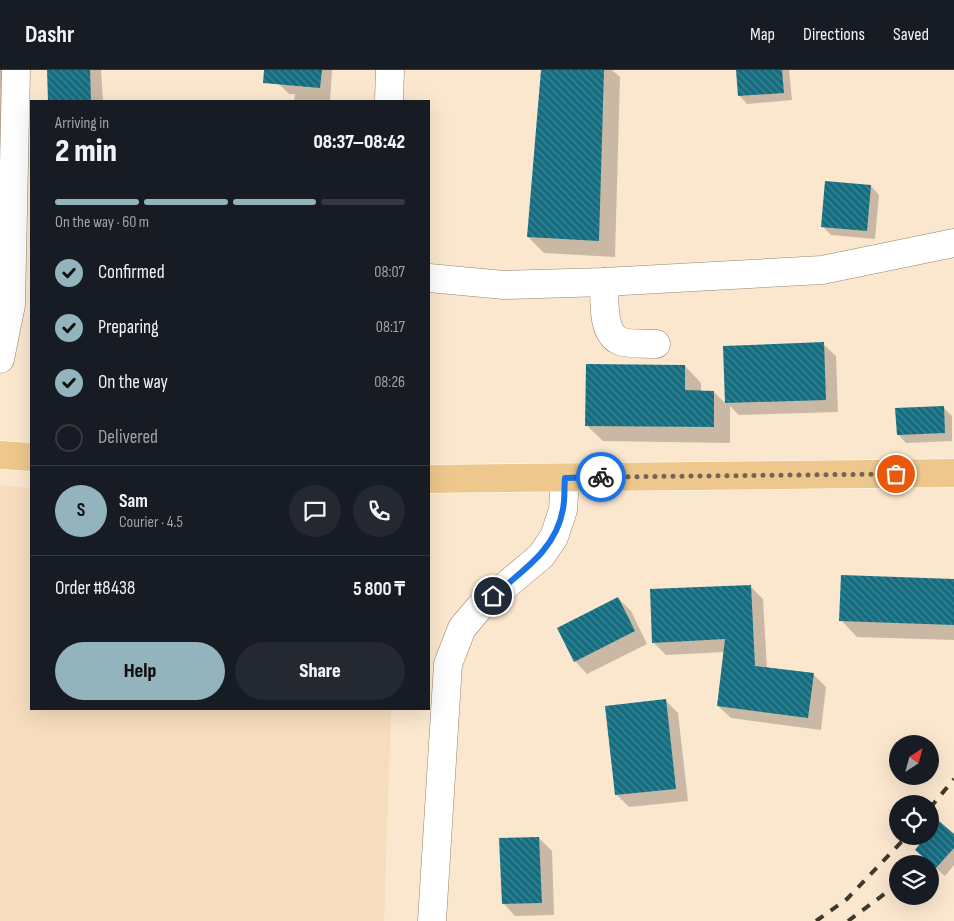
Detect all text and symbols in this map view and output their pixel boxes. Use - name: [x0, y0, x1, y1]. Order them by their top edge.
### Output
- text: Dashr: [25, 20, 74, 49]
- text: Map: [750, 24, 775, 45]
- text: Directions: [803, 24, 865, 45]
- text: Saved: [893, 24, 929, 45]
- text: Arriving in: [55, 114, 109, 133]
- text: 08:37–08:42: [313, 131, 405, 154]
- text: 2 min: [55, 132, 117, 171]
- text: On the way · 60 m: [55, 213, 149, 232]
- icon: check: [55, 259, 83, 287]
- text: Confirmed: [98, 261, 165, 284]
- text: 08:07: [374, 263, 405, 282]
- icon: check: [55, 314, 83, 342]
- text: Preparing: [98, 316, 159, 339]
- text: 08:17: [376, 318, 405, 337]
- icon: check: [55, 369, 83, 397]
- text: On the way: [98, 371, 168, 394]
- text: 08:26: [374, 373, 405, 392]
- text: Delivered: [98, 426, 158, 449]
- courier: [576, 452, 626, 502]
- pin: [875, 453, 917, 495]
- icon: bag: [882, 460, 910, 488]
- icon: bike: [587, 463, 615, 491]
- button: chat: [289, 485, 341, 537]
- button: phone: [353, 485, 405, 537]
- text: Sam: [119, 490, 148, 513]
- text: S: [77, 499, 85, 522]
- text: Courier · 4.5: [119, 513, 183, 532]
- pin: [472, 575, 514, 617]
- text: Order #8438: [55, 577, 135, 600]
- text: 5 800 ₸: [353, 578, 405, 601]
- icon: home: [479, 582, 507, 610]
- button: Help: [55, 642, 225, 700]
- button: Share: [235, 642, 405, 700]
- north arrow: [889, 735, 939, 785]
- map controls: [889, 735, 939, 905]
- button: locate: [889, 795, 939, 845]
- button: layers: [889, 855, 939, 905]

